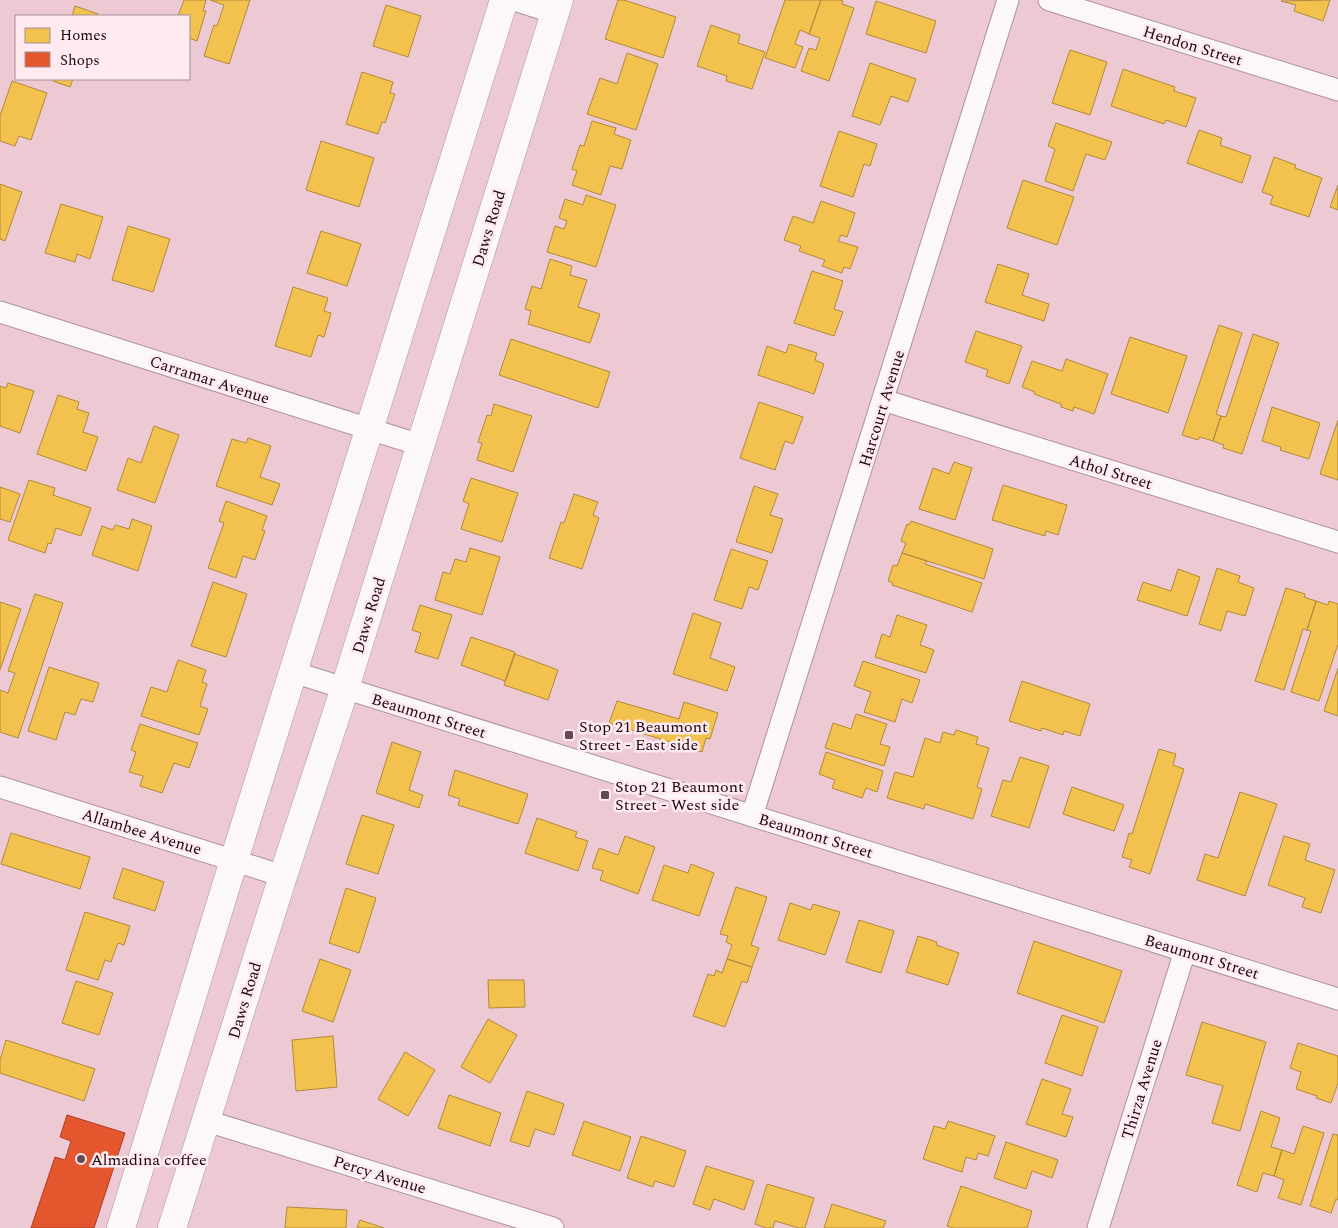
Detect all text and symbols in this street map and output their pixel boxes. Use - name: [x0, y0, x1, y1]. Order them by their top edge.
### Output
- legend: [15, 15, 190, 80]
- street label: Hendon Street: [1140, 19, 1246, 73]
- text: Homes: [60, 24, 107, 47]
- text: Shops: [60, 49, 100, 72]
- street label: Daws Road: [466, 187, 512, 270]
- street label: Harcourt Avenue: [853, 347, 911, 470]
- street label: Carramar Avenue: [147, 349, 273, 411]
- street label: Athol Street: [1066, 448, 1156, 496]
- street label: Daws Road: [346, 574, 392, 657]
- street label: Beaumont Street: [368, 687, 489, 745]
- place label: Stop 21 Beaumont Street - East side: [579, 715, 708, 757]
- marker: Stop 21 Beaumont Street - East side: [563, 729, 575, 741]
- place label: Stop 21 Beaumont Street - West side: [615, 775, 744, 817]
- marker: Stop 21 Beaumont Street - West side: [599, 789, 611, 801]
- street label: Allambee Avenue: [79, 802, 205, 862]
- street label: Beaumont Street: [755, 807, 876, 865]
- street label: Beaumont Street: [1141, 928, 1262, 986]
- street label: Daws Road: [222, 959, 268, 1042]
- street label: Thirza Avenue: [1115, 1036, 1169, 1142]
- place label: Almadina coffee: [91, 1148, 207, 1172]
- street label: Percy Avenue: [330, 1149, 429, 1200]
- marker: Almadina coffee: [75, 1153, 87, 1165]

